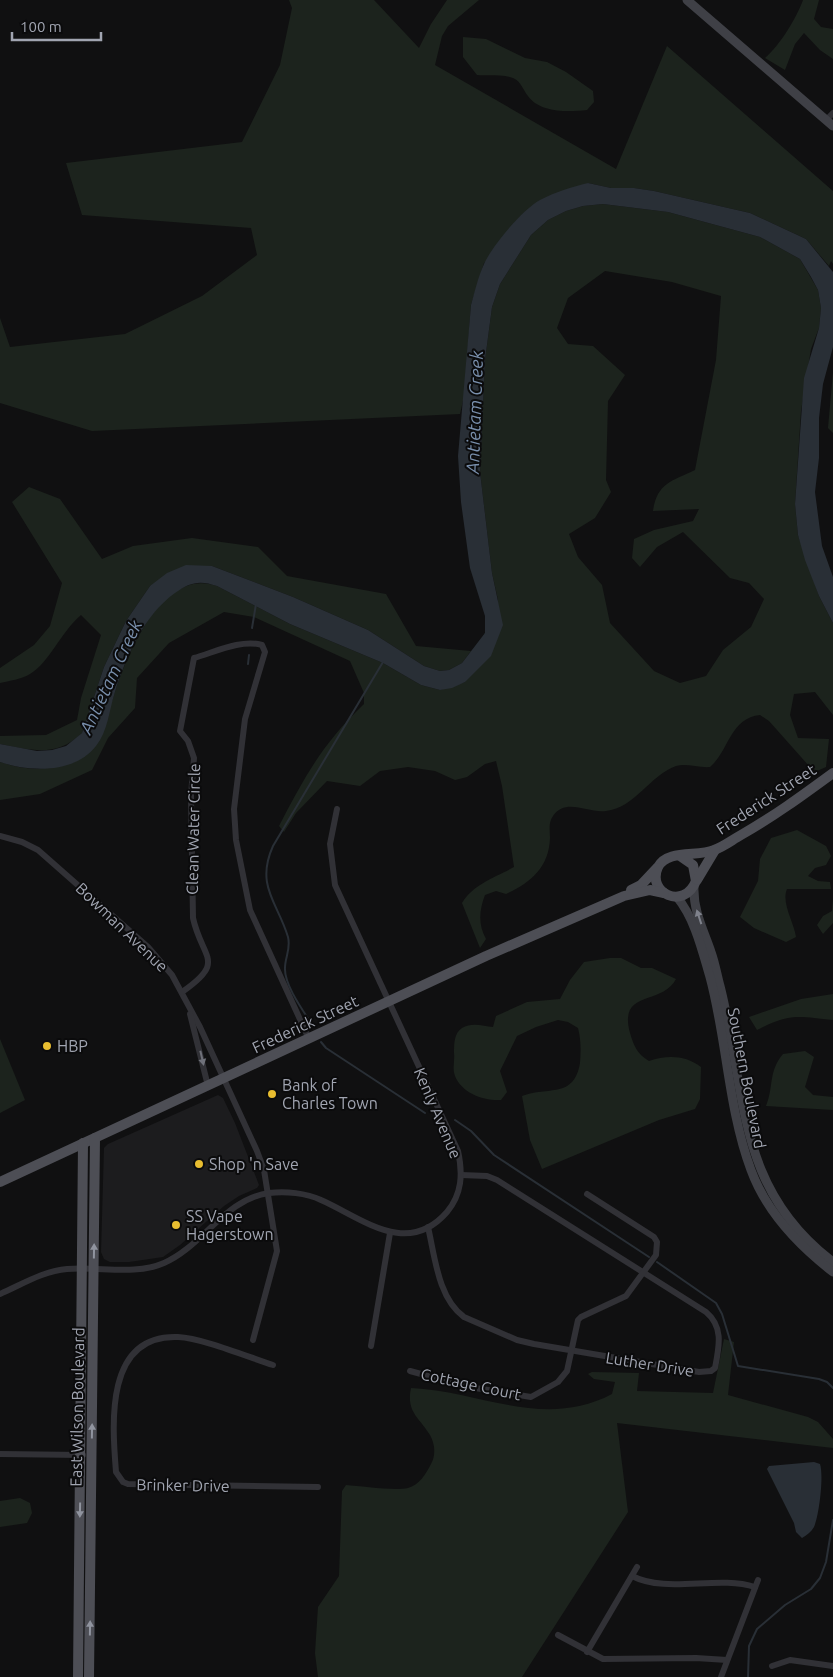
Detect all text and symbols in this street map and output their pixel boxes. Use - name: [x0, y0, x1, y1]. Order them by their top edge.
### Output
- scale bar: [12, 10, 101, 42]
- text: 100 m: [20, 18, 62, 35]
- water label: Antietam Creek: [462, 349, 486, 475]
- water label: Antietam Creek: [74, 616, 146, 738]
- street label: Frederick Street: [713, 760, 820, 838]
- street label: Clean Water Circle: [183, 763, 203, 895]
- street label: Bowman Avenue: [72, 879, 172, 975]
- one-way arrow: [694, 909, 702, 924]
- street label: Frederick Street: [249, 991, 362, 1056]
- street label: Southern Boulevard: [725, 1006, 769, 1150]
- place label: HBP: [57, 1037, 88, 1055]
- marker: HBP: [41, 1040, 53, 1052]
- one-way arrow: [198, 1050, 206, 1065]
- street label: Kenly Avenue: [411, 1065, 465, 1161]
- place label: Bank of Charles Town: [282, 1076, 378, 1112]
- marker: Bank of Charles Town: [266, 1088, 278, 1100]
- place label: Shop 'n Save: [209, 1155, 299, 1173]
- marker: Shop 'n Save: [193, 1158, 205, 1170]
- place label: SS Vape Hagerstown: [186, 1207, 274, 1243]
- marker: SS Vape Hagerstown: [170, 1219, 182, 1231]
- one-way arrow: [90, 1243, 98, 1259]
- street label: East Wilson Boulevard: [67, 1327, 87, 1487]
- street label: Luther Drive: [605, 1348, 695, 1380]
- street label: Cottage Court: [419, 1365, 524, 1404]
- one-way arrow: [88, 1423, 96, 1439]
- street label: Brinker Drive: [136, 1475, 230, 1495]
- one-way arrow: [76, 1502, 84, 1518]
- one-way arrow: [86, 1620, 94, 1636]

